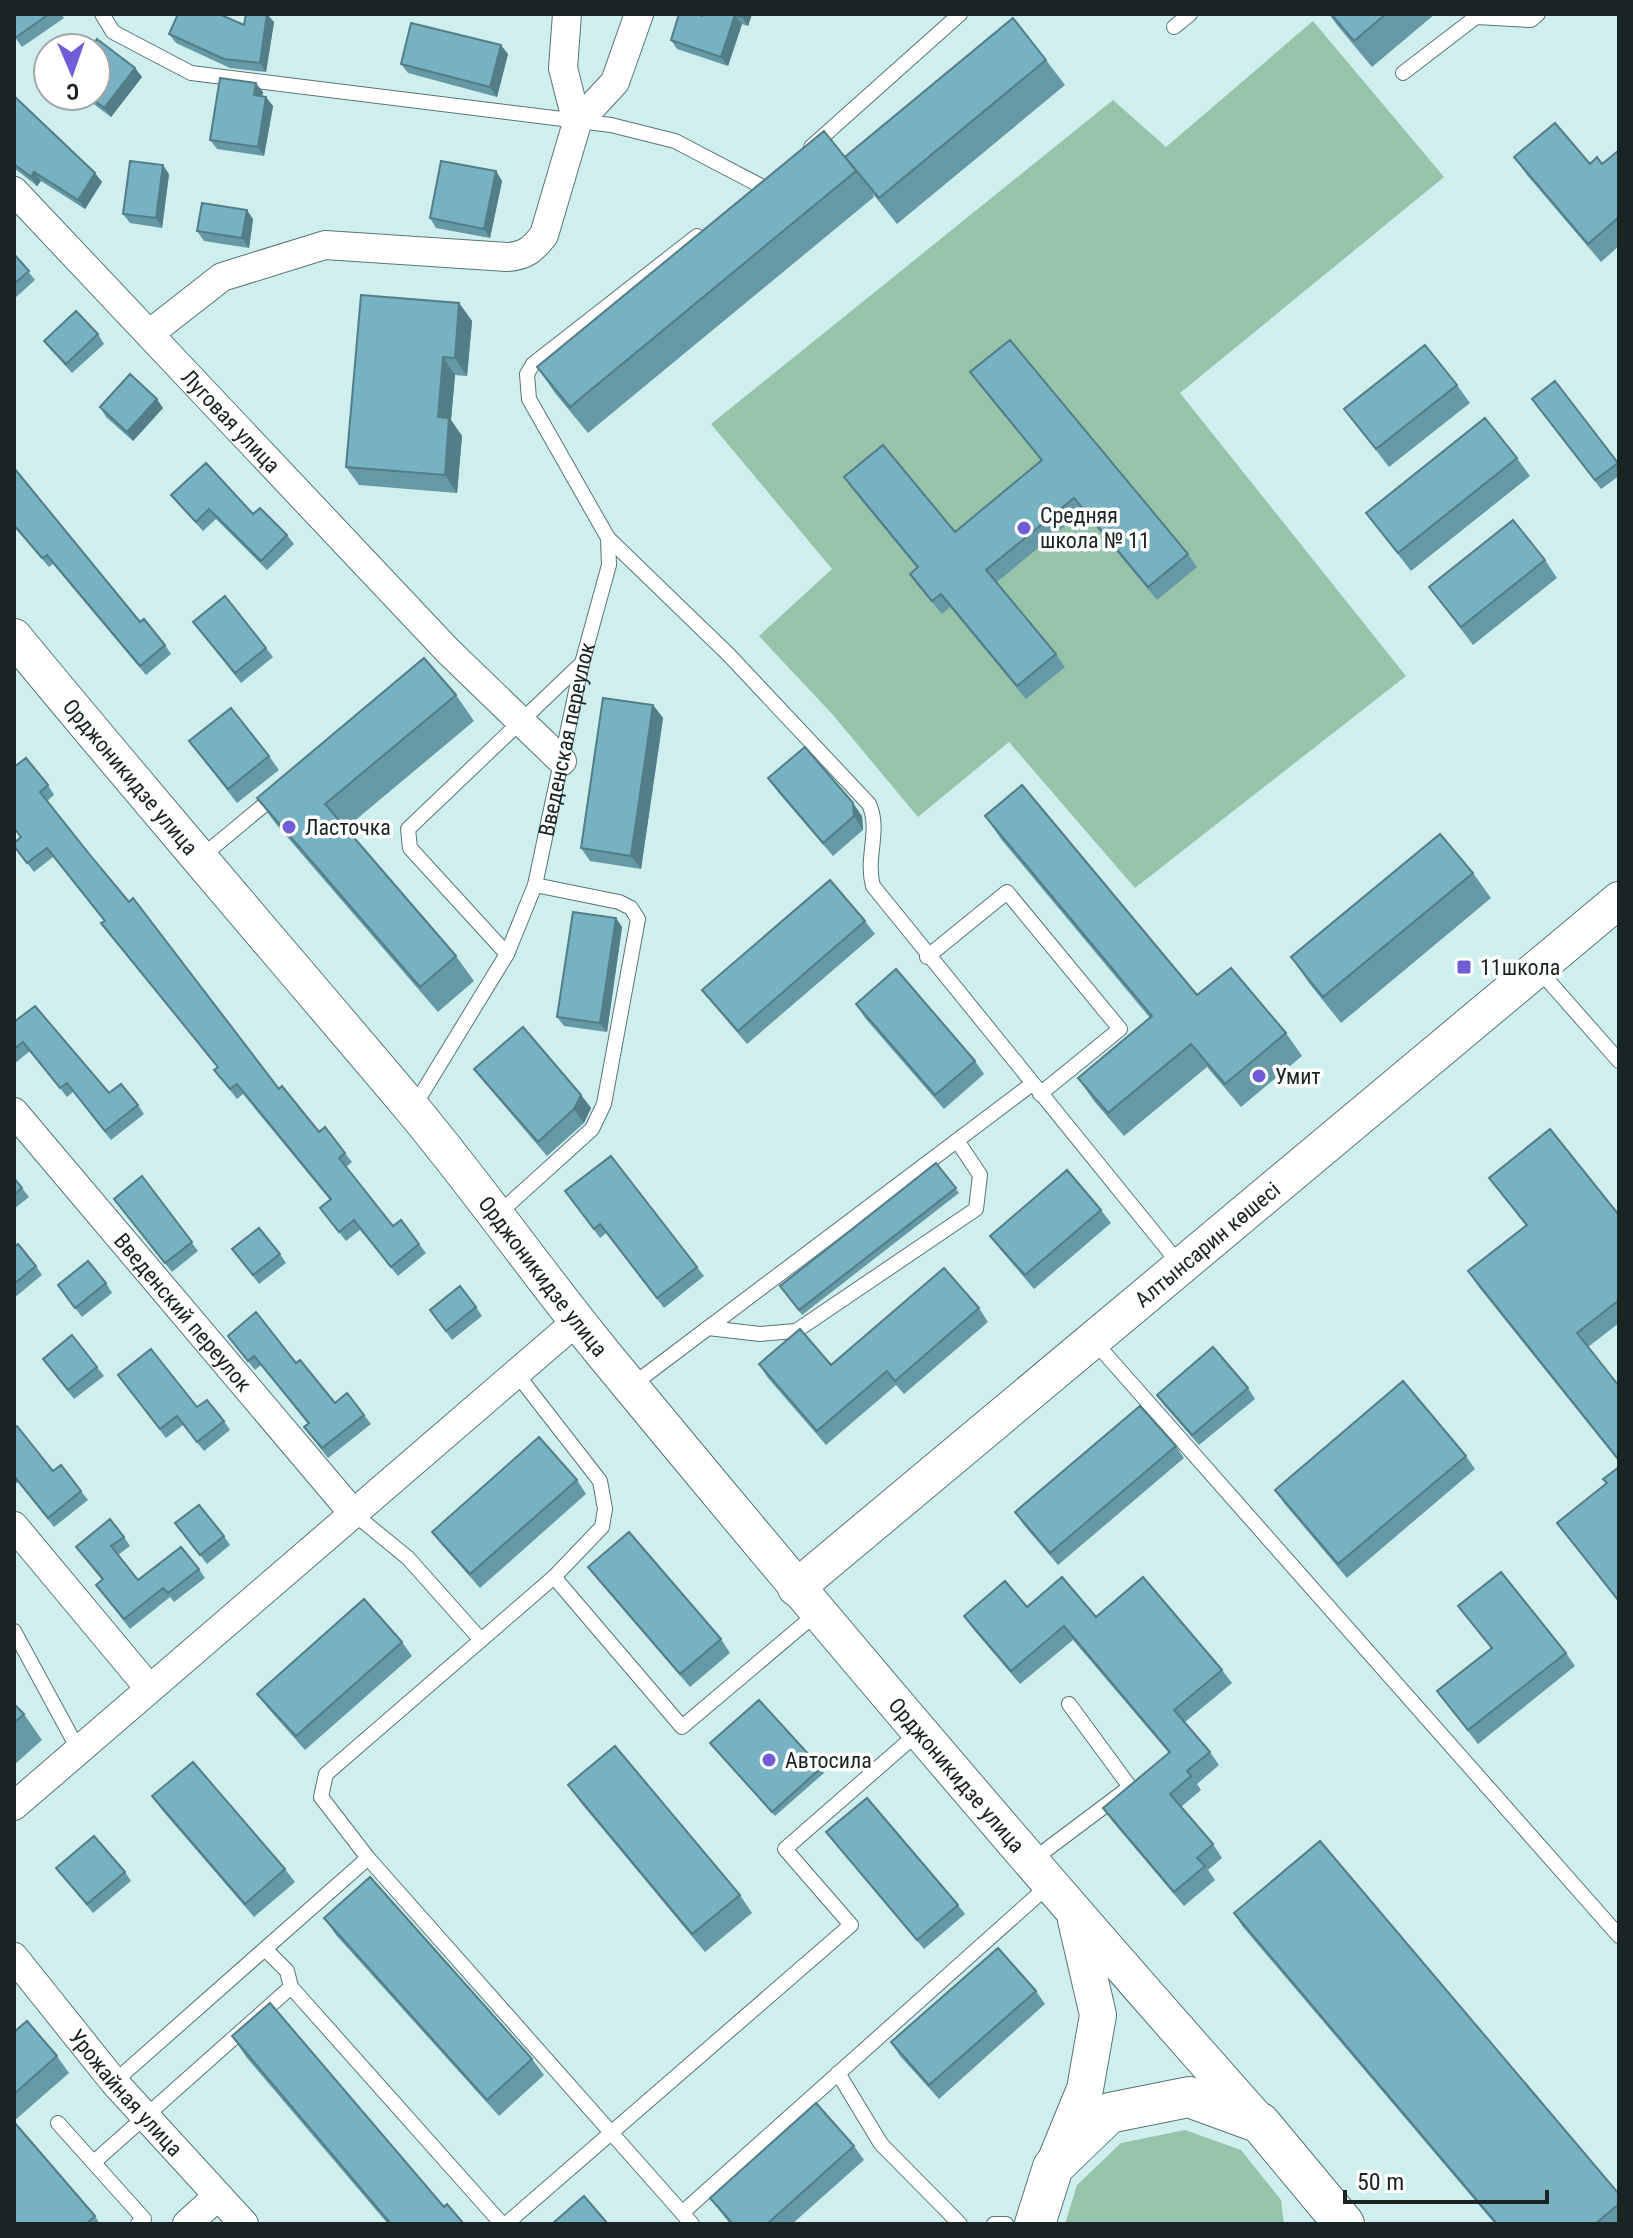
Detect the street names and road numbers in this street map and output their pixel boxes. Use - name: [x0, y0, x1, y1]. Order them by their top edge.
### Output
- street label: Луговая улица: [176, 364, 285, 478]
- street label: Введенская переулок: [533, 639, 600, 839]
- street label: Орджоникидзе улица: [58, 694, 203, 860]
- street label: Алтынсарин көшесі: [1130, 1177, 1285, 1312]
- street label: Орджоникидзе улица: [474, 1191, 613, 1361]
- street label: Введенский переулок: [109, 1228, 257, 1397]
- street label: Орджоникидзе улица: [884, 1692, 1030, 1857]
- street label: Урожайная улица: [64, 2024, 188, 2161]

